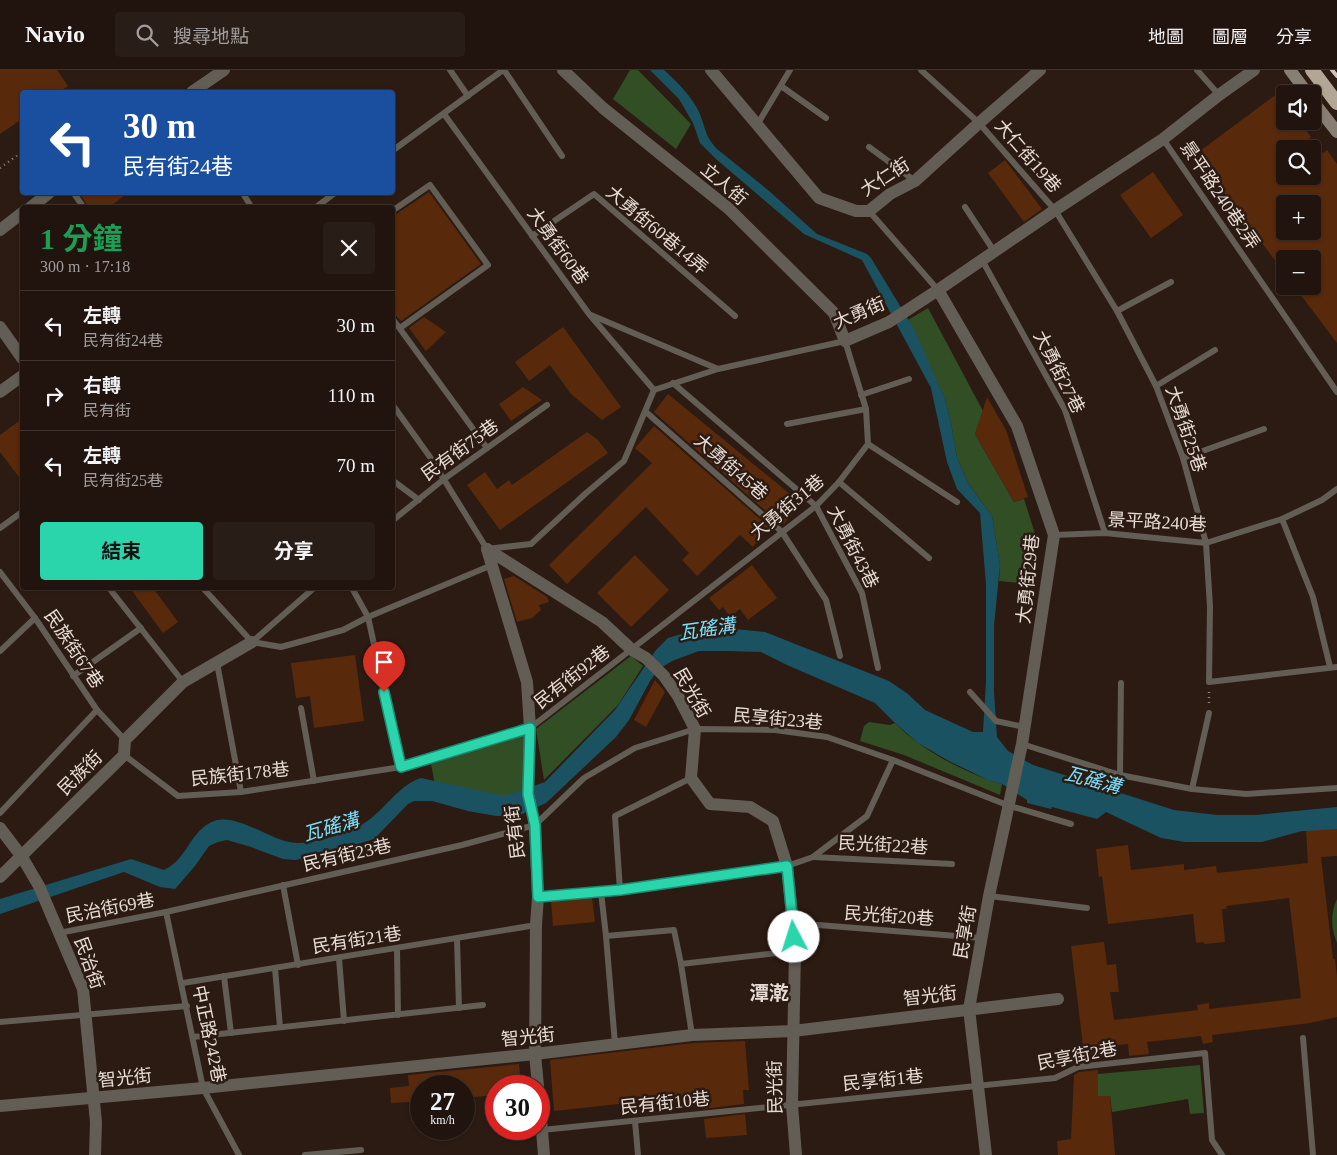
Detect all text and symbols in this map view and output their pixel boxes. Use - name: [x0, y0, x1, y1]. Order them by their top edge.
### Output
- search box: [115, 12, 465, 57]
- text: Navio: [25, 21, 85, 47]
- icon: search: [133, 21, 161, 49]
- text: 搜尋地點: [173, 26, 249, 47]
- text: 地圖: [1148, 27, 1184, 47]
- text: 圖層: [1212, 27, 1248, 47]
- text: 分享: [1276, 27, 1312, 47]
- map controls: [1276, 85, 1321, 295]
- button: sound: [1276, 85, 1321, 130]
- text: 30 m: [123, 107, 196, 146]
- icon: left: [40, 110, 105, 175]
- street label: 大仁街19巷: [991, 115, 1065, 197]
- street label: 景平路240巷2弄: [1176, 137, 1264, 253]
- button: search: [1276, 140, 1321, 185]
- text: 民有街24巷: [123, 154, 233, 179]
- street label: 大仁街: [857, 154, 913, 200]
- street label: 立人街: [697, 159, 751, 209]
- street label: 大勇街60巷14弄: [602, 182, 712, 278]
- button: +: [1276, 195, 1321, 240]
- street label: 大勇街60巷: [523, 204, 593, 288]
- text: 1 分鐘: [40, 222, 123, 255]
- button: close: [323, 222, 375, 274]
- button: −: [1276, 250, 1321, 295]
- text: 300 m · 17:18: [40, 258, 130, 275]
- street label: 大勇街: [830, 293, 888, 333]
- text: 左轉: [83, 305, 121, 326]
- icon: left: [40, 312, 68, 340]
- text: 30 m: [336, 315, 375, 336]
- street label: 大勇街27巷: [1030, 327, 1088, 417]
- text: 民有街24巷: [83, 332, 163, 349]
- text: 右轉: [83, 375, 121, 396]
- icon: right: [40, 382, 68, 410]
- street label: 大勇街25巷: [1162, 383, 1210, 475]
- text: 110 m: [328, 385, 375, 406]
- text: 民有街: [83, 402, 131, 419]
- street label: 民有街75巷: [418, 415, 502, 485]
- street label: 大勇街45巷: [690, 430, 772, 504]
- text: 左轉: [83, 445, 121, 466]
- icon: left: [40, 452, 68, 480]
- text: 70 m: [336, 455, 375, 476]
- street label: 大勇街31巷: [746, 470, 828, 544]
- text: 民有街25巷: [83, 472, 163, 489]
- street label: 大勇街43巷: [824, 502, 882, 592]
- street label: 景平路240巷: [1107, 509, 1207, 535]
- button: 結束: [40, 522, 203, 580]
- button: 分享: [213, 522, 375, 580]
- street label: 大勇街29巷: [1013, 533, 1043, 625]
- street label: 民族街67巷: [41, 606, 107, 692]
- water label: 瓦磘溝: [677, 614, 740, 643]
- pin: [363, 641, 405, 692]
- street label: 民有街92巷: [530, 641, 614, 713]
- icon: arrive: [370, 648, 398, 676]
- street label: 民光街: [670, 665, 714, 721]
- street label: 民享街23巷: [732, 705, 824, 733]
- street label: 民族街: [54, 747, 106, 799]
- street label: 民族街178巷: [190, 759, 290, 789]
- water label: 瓦磘溝: [1063, 762, 1126, 798]
- street label: 民有街: [502, 804, 528, 860]
- water label: 瓦磘溝: [301, 808, 364, 845]
- street label: 民光街22巷: [838, 833, 928, 857]
- street label: 民有街23巷: [301, 835, 393, 875]
- street label: 民治街69巷: [64, 890, 156, 926]
- street label: 民光街20巷: [843, 903, 935, 929]
- street label: 民享街: [950, 904, 980, 960]
- position arrow: [767, 910, 819, 962]
- street label: 民有街21巷: [311, 923, 403, 957]
- street label: 民治街: [70, 934, 108, 992]
- district label: 潭漧: [749, 982, 789, 1004]
- street label: 智光街: [902, 983, 958, 1009]
- street label: 中正路242巷: [189, 984, 229, 1084]
- street label: 智光街: [500, 1024, 556, 1050]
- street label: 民享街2巷: [1035, 1038, 1119, 1074]
- street label: 民光街: [765, 1060, 785, 1114]
- street label: 智光街: [97, 1065, 153, 1091]
- street label: 民享街1巷: [842, 1066, 924, 1094]
- speed limit sign: 30: [485, 1075, 550, 1140]
- text: 27: [430, 1088, 455, 1115]
- street label: 民有街10巷: [619, 1088, 711, 1118]
- text: km/h: [430, 1113, 455, 1127]

